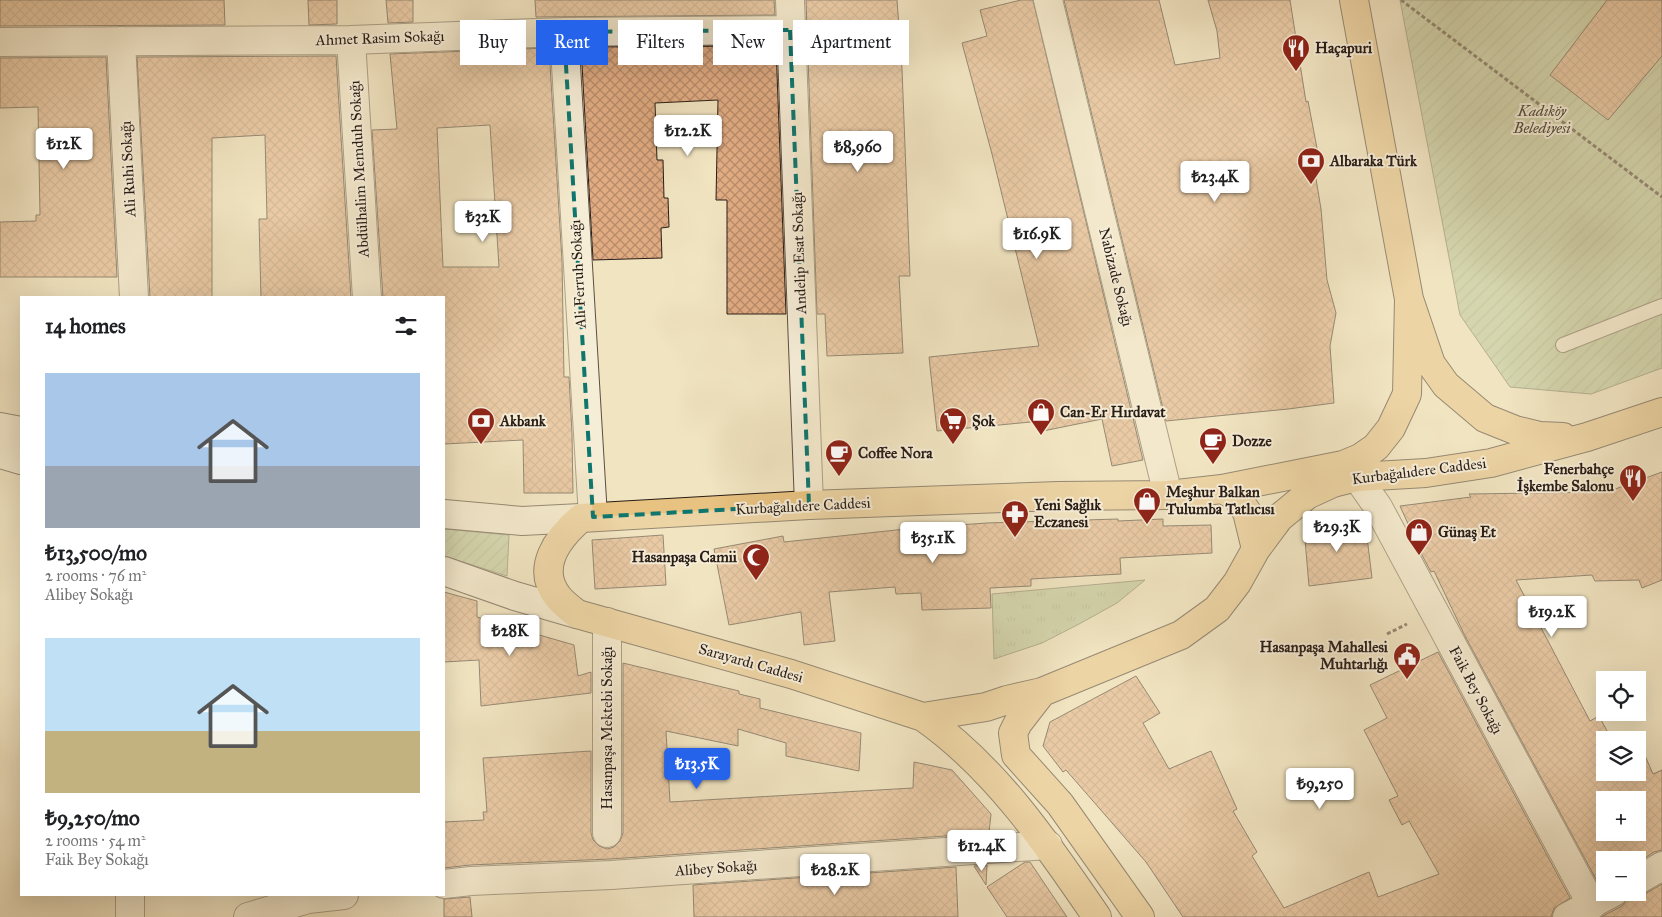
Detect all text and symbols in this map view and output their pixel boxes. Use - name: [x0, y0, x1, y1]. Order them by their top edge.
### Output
- chip: Buy: [460, 20, 526, 65]
- chip: Rent: [536, 20, 608, 65]
- chip: Filters: [618, 20, 703, 65]
- chip: New: [713, 20, 783, 65]
- chip: Apartment: [793, 20, 909, 65]
- street label: Ahmet Rasim Sokağı: [314, 27, 445, 49]
- restaurant icon: Haçapuri: [1281, 33, 1311, 72]
- place label: Haçapuri: [1315, 39, 1373, 58]
- street label: Abdülhalim Memduh Sokağı: [345, 80, 373, 259]
- park label: Kadıköy Belediyesi: [1512, 102, 1571, 137]
- pin: ₺12.2K: [647, 114, 729, 157]
- street label: Ali Ruhi Sokağı: [116, 120, 140, 219]
- text: ₺12.2K: [665, 121, 711, 140]
- pin: ₺12K: [34, 128, 94, 170]
- pin: ₺8,960: [817, 130, 899, 173]
- text: ₺12K: [47, 134, 81, 153]
- text: ₺8,960: [834, 137, 882, 156]
- bank icon: Albaraka Türk: [1296, 146, 1326, 185]
- place label: Albaraka Türk: [1329, 152, 1418, 170]
- pin: ₺23.4K: [1174, 160, 1256, 203]
- text: ₺23.4K: [1191, 167, 1239, 186]
- street label: Andelip Esat Sokağı: [788, 191, 810, 316]
- pin: ₺32K: [453, 200, 513, 243]
- text: ₺32K: [466, 207, 500, 226]
- pin: ₺16.9K: [996, 218, 1078, 260]
- street label: Ali Ferruh Sokağı: [566, 219, 590, 330]
- text: ₺16.9K: [1014, 224, 1060, 243]
- street label: Nabizade Sokağı: [1095, 226, 1137, 328]
- icon: filters: [392, 312, 420, 340]
- text: 14 homes: [45, 313, 126, 339]
- shop icon: Can-Er Hırdavat: [1026, 397, 1056, 436]
- place label: Can-Er Hırdavat: [1060, 403, 1166, 421]
- icon: home: [188, 406, 278, 496]
- bank icon: Akbank: [466, 406, 496, 445]
- supermarket icon: Şok: [938, 406, 968, 445]
- place label: Akbank: [499, 412, 547, 430]
- place label: Şok: [972, 412, 996, 431]
- cafe icon: Dozze: [1198, 426, 1228, 465]
- place label: Dozze: [1232, 432, 1272, 450]
- cafe icon: Coffee Nora: [824, 438, 854, 477]
- place label: Coffee Nora: [858, 444, 933, 462]
- street label: Kurbağalıdere Caddesi: [1351, 454, 1487, 488]
- place label: Fenerbahçe İşkembe Salonu: [1517, 460, 1615, 496]
- restaurant icon: Fenerbahçe İşkembe Salonu: [1618, 463, 1648, 502]
- place label: Meşhur Balkan Tulumba Tatlıcısı: [1165, 483, 1276, 518]
- shop icon: Meşhur Balkan Tulumba Tatlıcısı: [1132, 486, 1162, 525]
- street label: Kurbağalıdere Caddesi: [735, 493, 871, 519]
- place label: Yeni Sağlık Eczanesi: [1033, 496, 1102, 531]
- pharmacy icon: Yeni Sağlık Eczanesi: [1000, 499, 1030, 538]
- pin: ₺29.3K: [1296, 510, 1378, 553]
- text: ₺29.3K: [1314, 517, 1360, 536]
- shop icon: Günaş Et: [1404, 517, 1434, 556]
- pin: ₺35.1K: [892, 522, 974, 564]
- place label: Günaş Et: [1438, 523, 1497, 542]
- text: ₺35.1K: [911, 528, 955, 547]
- text: ₺13,500/mo: [45, 540, 147, 566]
- mosque icon: Hasanpaşa Camii: [741, 542, 771, 581]
- place label: Hasanpaşa Camii: [631, 548, 738, 567]
- text: 2 rooms · 76 m²: [45, 566, 146, 585]
- text: Alibey Sokağı: [45, 585, 133, 604]
- pin: ₺19.2K: [1511, 596, 1593, 638]
- text: ₺19.2K: [1529, 602, 1575, 621]
- pin: ₺28K: [480, 614, 540, 657]
- text: ₺28K: [492, 621, 528, 640]
- place label: Hasanpaşa Mahallesi Muhtarlığı: [1260, 638, 1389, 674]
- street label: Sarayardı Caddesi: [697, 639, 805, 687]
- public building icon: Hasanpaşa Mahallesi Muhtarlığı: [1392, 641, 1422, 680]
- street label: Faik Bey Sokağı: [1445, 643, 1507, 737]
- street label: Hasanpaşa Mektebi Sokağı: [598, 646, 616, 810]
- icon: home: [188, 671, 278, 761]
- map controls: [1596, 671, 1646, 901]
- button: locate: [1596, 671, 1646, 721]
- button: layers: [1596, 731, 1646, 781]
- pin: ₺13.5K: [656, 748, 738, 790]
- text: ₺13.5K: [675, 754, 719, 773]
- pin: ₺9,250: [1279, 768, 1361, 810]
- text: ₺9,250: [1297, 774, 1343, 793]
- button: +: [1596, 791, 1646, 841]
- text: ₺9,250/mo: [45, 805, 140, 831]
- pin: ₺12.4K: [941, 830, 1023, 872]
- text: 2 rooms · 54 m²: [45, 831, 146, 850]
- text: ₺12.4K: [958, 836, 1006, 855]
- text: Faik Bey Sokağı: [45, 850, 149, 869]
- button: −: [1596, 851, 1646, 901]
- pin: ₺28.2K: [794, 854, 876, 896]
- street label: Alibey Sokağı: [673, 856, 758, 880]
- text: ₺28.2K: [811, 860, 859, 879]

